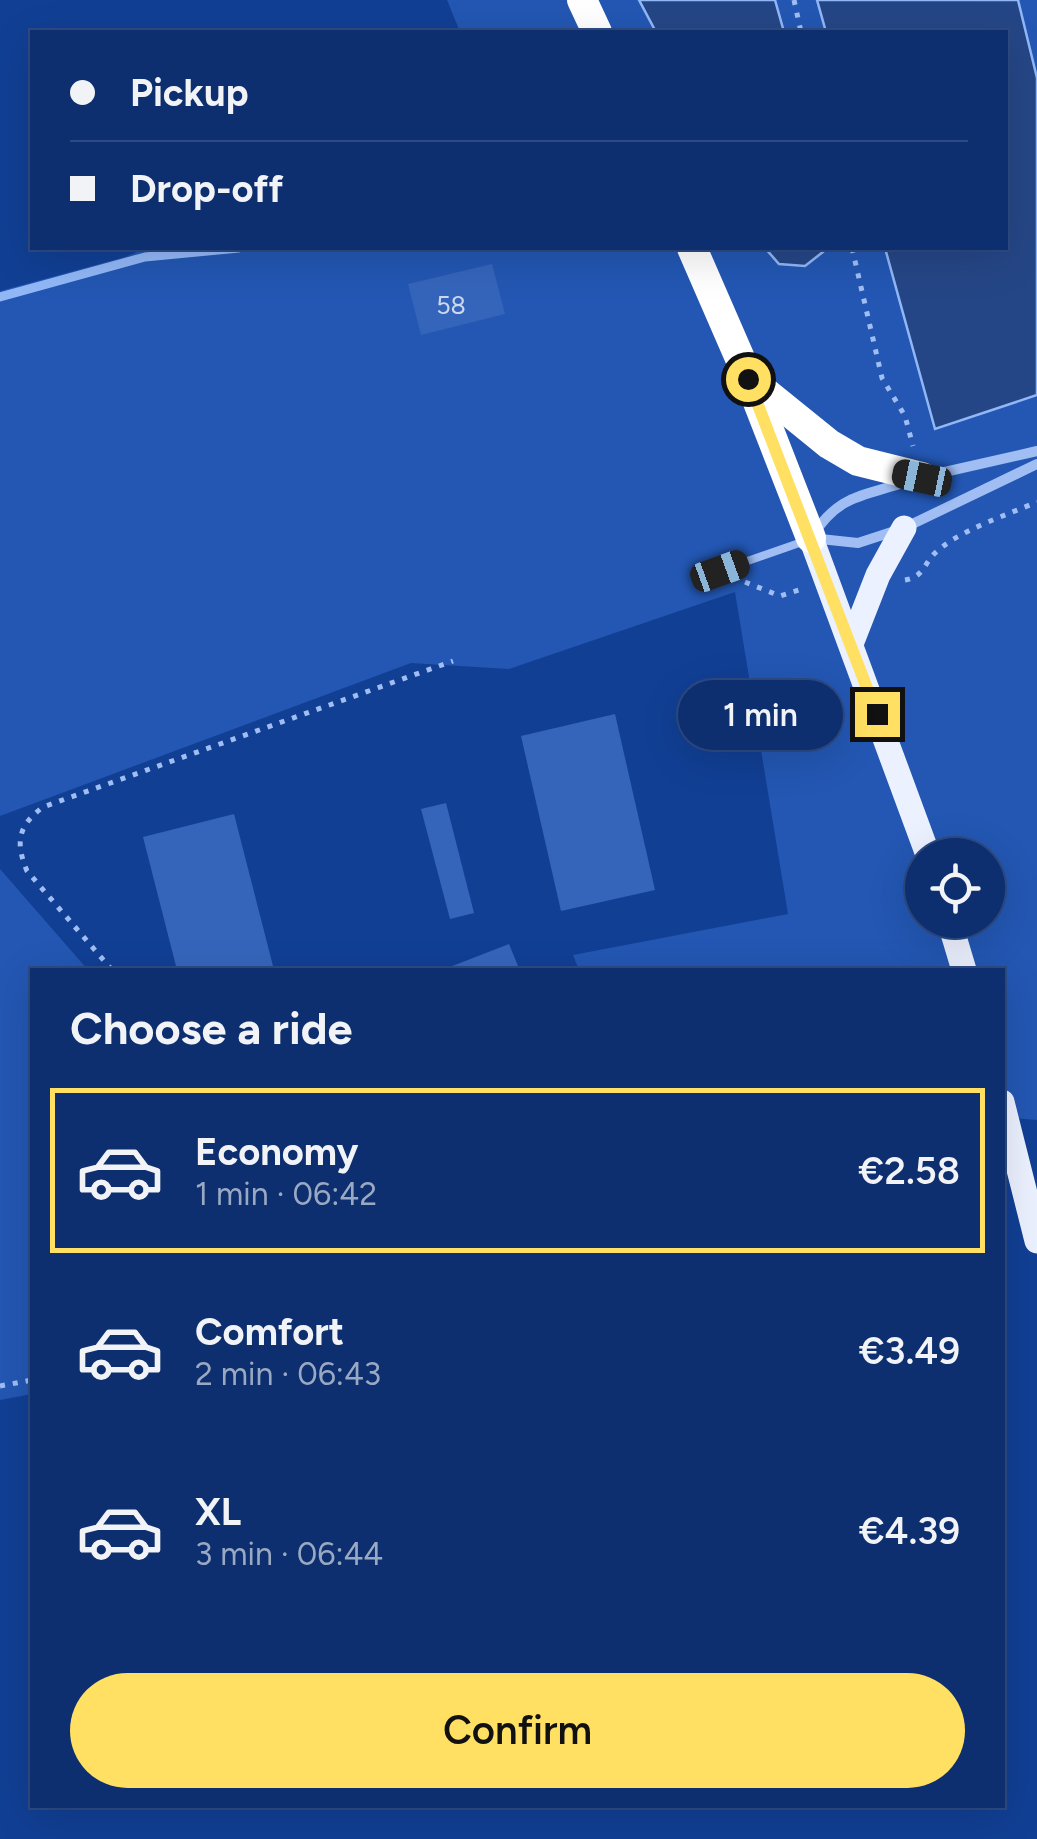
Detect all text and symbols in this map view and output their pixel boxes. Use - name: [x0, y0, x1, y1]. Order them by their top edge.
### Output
- text: Pickup: [130, 70, 248, 116]
- text: Drop-off: [130, 166, 283, 212]
- house number: 58: [436, 290, 466, 320]
- route start: [726, 357, 771, 402]
- car: [890, 457, 954, 499]
- car: [687, 547, 753, 595]
- callout: 1 min: [677, 679, 842, 749]
- route end: [855, 692, 900, 737]
- text: 1 min: [723, 696, 798, 734]
- map controls: [905, 838, 1005, 938]
- button: locate: [905, 838, 1005, 938]
- text: Choose a ride: [70, 1001, 352, 1055]
- icon: car: [75, 1126, 165, 1216]
- text: Economy: [195, 1129, 358, 1175]
- text: €2.58: [858, 1148, 960, 1194]
- text: 1 min · 06:42: [195, 1175, 377, 1213]
- icon: car: [75, 1306, 165, 1396]
- text: Comfort: [195, 1309, 344, 1355]
- text: €3.49: [859, 1328, 960, 1374]
- text: 2 min · 06:43: [195, 1355, 381, 1393]
- icon: car: [75, 1486, 165, 1576]
- text: XL: [195, 1489, 241, 1535]
- text: €4.39: [859, 1508, 960, 1554]
- text: 3 min · 06:44: [195, 1535, 383, 1573]
- button: Confirm: [70, 1673, 965, 1788]

